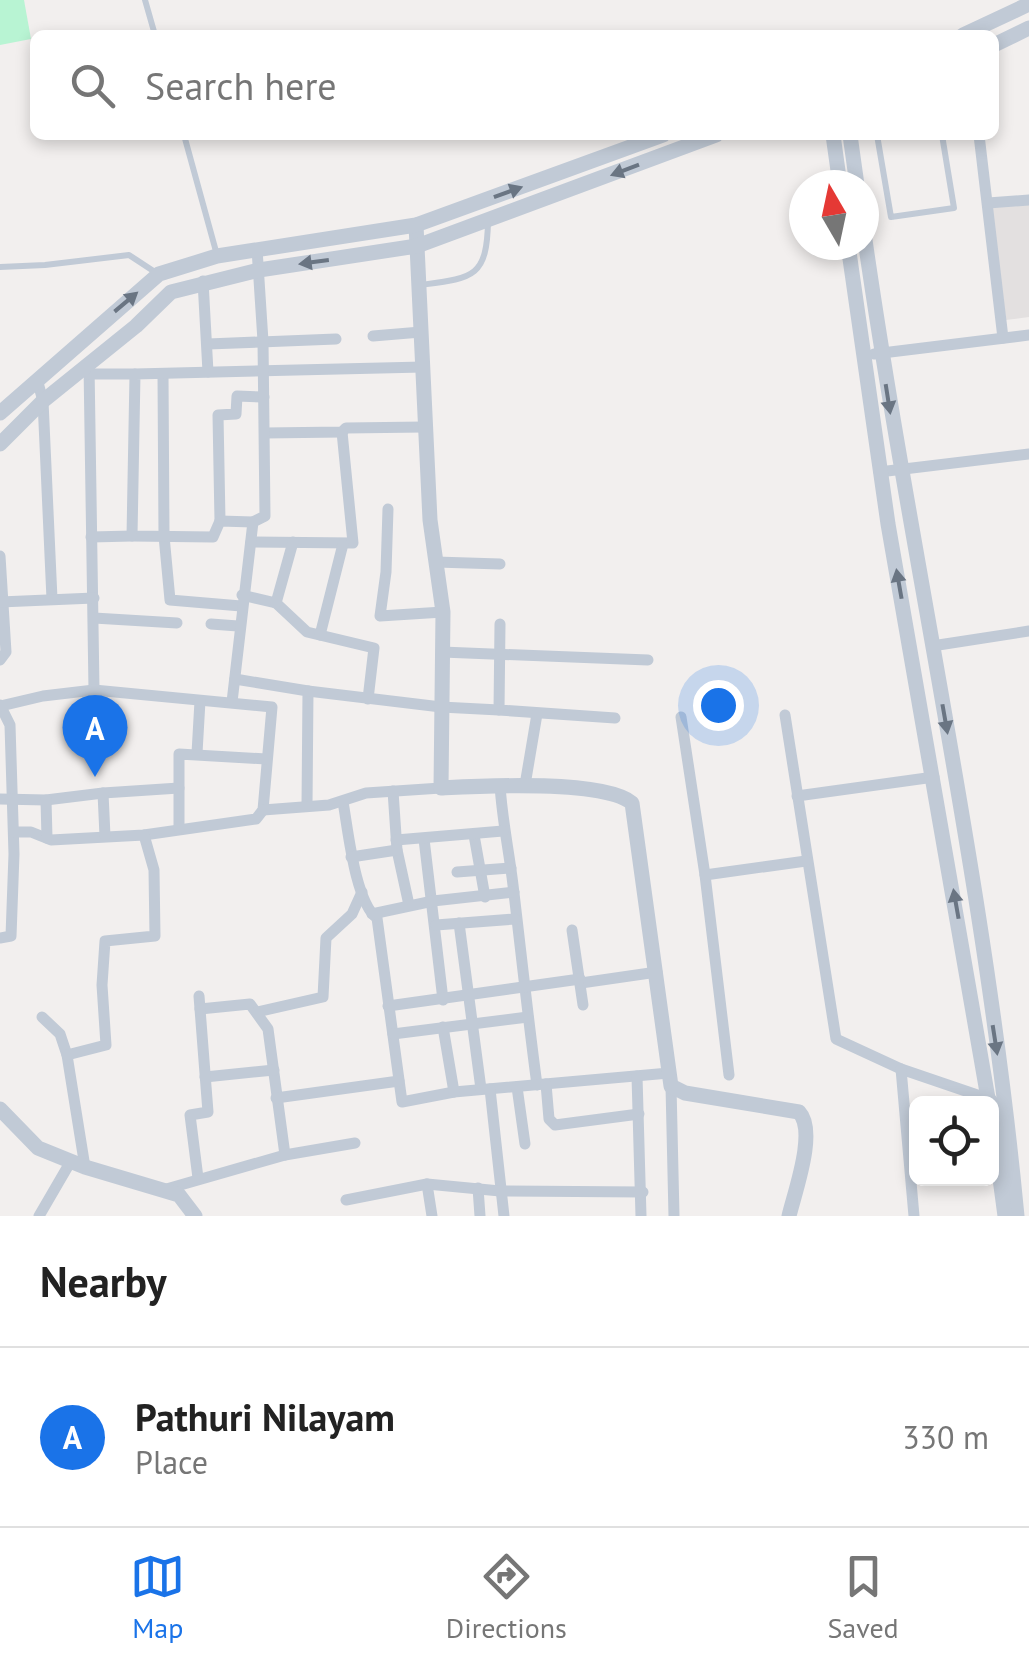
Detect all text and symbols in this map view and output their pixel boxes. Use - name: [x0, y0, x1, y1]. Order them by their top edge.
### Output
- search box: [30, 30, 999, 140]
- icon: search: [65, 58, 120, 113]
- text: Search here: [145, 61, 337, 110]
- one-way arrow: [609, 163, 639, 178]
- north arrow: [789, 170, 879, 260]
- one-way arrow: [493, 184, 523, 199]
- one-way arrow: [298, 254, 330, 270]
- one-way arrow: [113, 292, 138, 313]
- one-way arrow: [881, 384, 897, 415]
- one-way arrow: [890, 568, 906, 599]
- your location: [693, 680, 744, 731]
- pin: A: [62, 694, 128, 777]
- one-way arrow: [938, 704, 953, 735]
- one-way arrow: [948, 888, 963, 919]
- one-way arrow: [988, 1025, 1003, 1056]
- map controls: [909, 1096, 999, 1186]
- button: locate: [909, 1096, 999, 1186]
- text: Nearby: [40, 1254, 167, 1309]
- text: Pathuri Nilayam: [135, 1392, 395, 1441]
- text: A: [63, 1416, 82, 1458]
- text: 330 m: [902, 1416, 989, 1458]
- text: Place: [135, 1441, 208, 1483]
- tab: Map: [130, 1549, 185, 1646]
- tab: Directions: [446, 1549, 567, 1646]
- tab: Saved: [827, 1549, 899, 1646]

